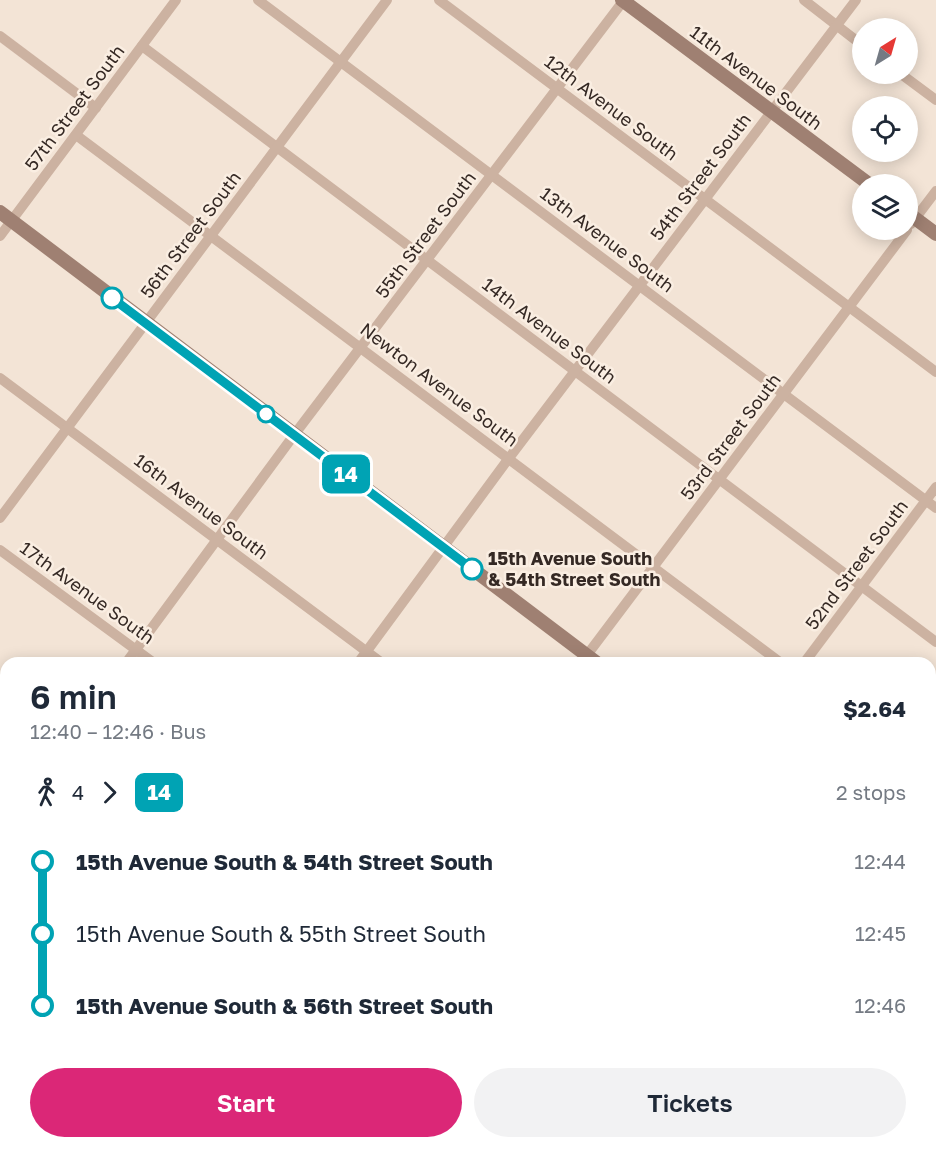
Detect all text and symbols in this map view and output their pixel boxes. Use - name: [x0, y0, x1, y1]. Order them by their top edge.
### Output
- north arrow: [852, 18, 918, 84]
- map controls: [852, 18, 918, 240]
- street label: 11th Avenue South: [686, 20, 827, 134]
- street label: 57th Street South: [20, 40, 129, 175]
- street label: 12th Avenue South: [541, 50, 683, 165]
- button: locate: [852, 96, 918, 162]
- street label: 54th Street South: [645, 109, 755, 244]
- street label: 56th Street South: [135, 167, 245, 302]
- street label: 55th Street South: [370, 167, 480, 302]
- button: layers: [852, 174, 918, 240]
- street label: 13th Avenue South: [536, 182, 679, 297]
- street label: 14th Avenue South: [478, 273, 621, 388]
- unlabelled marker: [101, 287, 123, 309]
- street label: Newton Avenue South: [356, 318, 523, 451]
- street label: 53rd Street South: [675, 369, 785, 504]
- unlabelled marker: [257, 405, 275, 423]
- street label: 16th Avenue South: [130, 449, 273, 564]
- line badge: 14: [319, 454, 373, 494]
- text: 14: [334, 461, 358, 487]
- street label: 52nd Street South: [800, 495, 912, 634]
- street label: 17th Avenue South: [16, 536, 159, 648]
- place label: 15th Avenue South & 54th Street South: [488, 547, 661, 590]
- marker: 15th Avenue South & 54th Street South: [461, 558, 483, 580]
- text: 6 min: [30, 677, 117, 716]
- text: $2.64: [843, 695, 906, 722]
- text: 12:40 – 12:46 · Bus: [30, 719, 206, 743]
- icon: walk: [30, 776, 63, 809]
- icon: forward: [93, 776, 126, 809]
- text: 14: [147, 779, 171, 805]
- text: 4: [72, 780, 84, 804]
- text: 2 stops: [836, 780, 906, 804]
- text: 15th Avenue South & 54th Street South: [76, 848, 493, 875]
- text: 12:44: [854, 849, 906, 873]
- text: 15th Avenue South & 55th Street South: [76, 920, 486, 947]
- text: 12:45: [855, 921, 906, 945]
- text: 15th Avenue South & 56th Street South: [76, 992, 493, 1019]
- text: 12:46: [854, 993, 906, 1017]
- button: Start: [30, 1068, 462, 1137]
- button: Tickets: [474, 1068, 906, 1137]

